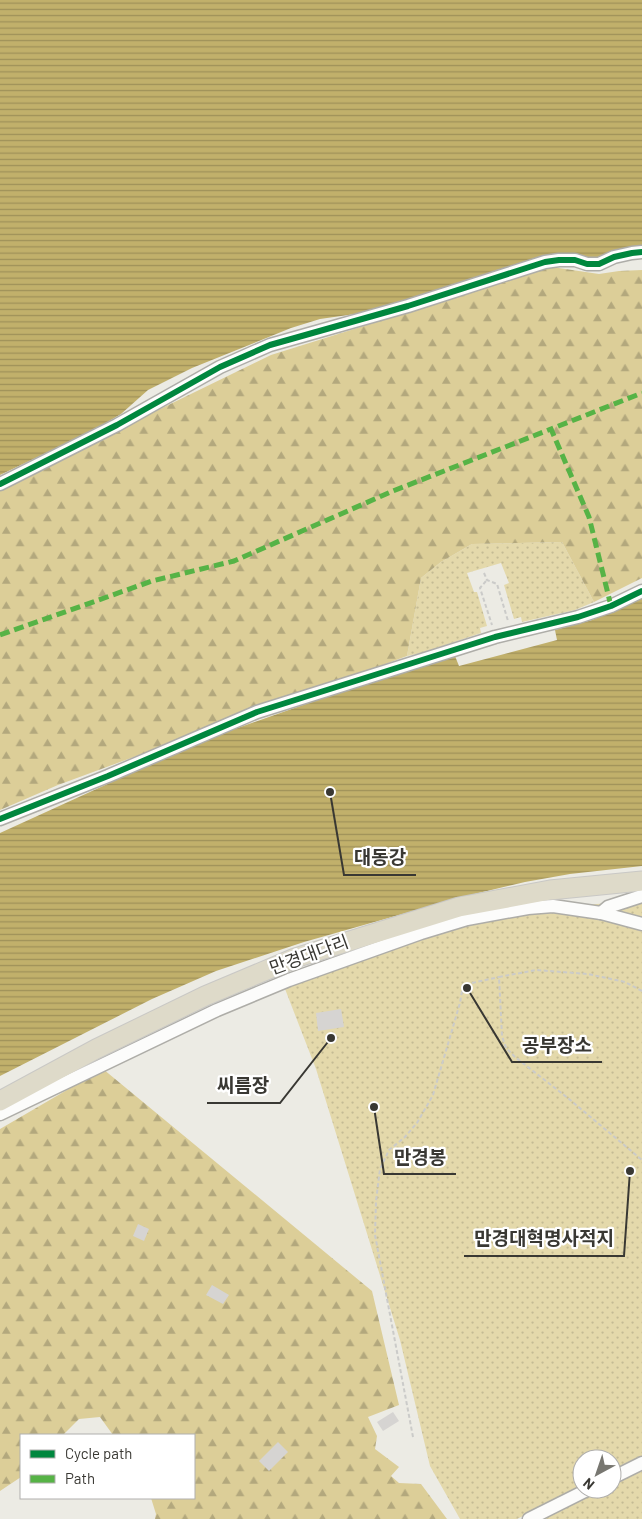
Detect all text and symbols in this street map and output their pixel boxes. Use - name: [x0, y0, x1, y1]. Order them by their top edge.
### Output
- callout: 대동강: [344, 841, 416, 875]
- text: 대동강: [354, 845, 406, 868]
- street label: 만경대다리: [266, 930, 351, 979]
- callout: 공부장소: [512, 1028, 602, 1062]
- text: 공부장소: [522, 1033, 592, 1056]
- callout: 씨름장: [207, 1069, 280, 1103]
- text: 씨름장: [217, 1073, 269, 1096]
- callout: 만경봉: [384, 1140, 456, 1174]
- text: 만경봉: [394, 1145, 446, 1168]
- callout: 만경대혁명사적지: [464, 1222, 624, 1256]
- text: 만경대혁명사적지: [474, 1226, 614, 1249]
- legend: [20, 1434, 195, 1499]
- text: Cycle path: [65, 1444, 132, 1462]
- north arrow: [572, 1449, 622, 1499]
- text: Path: [65, 1469, 95, 1487]
- text: N: [579, 1475, 597, 1494]

